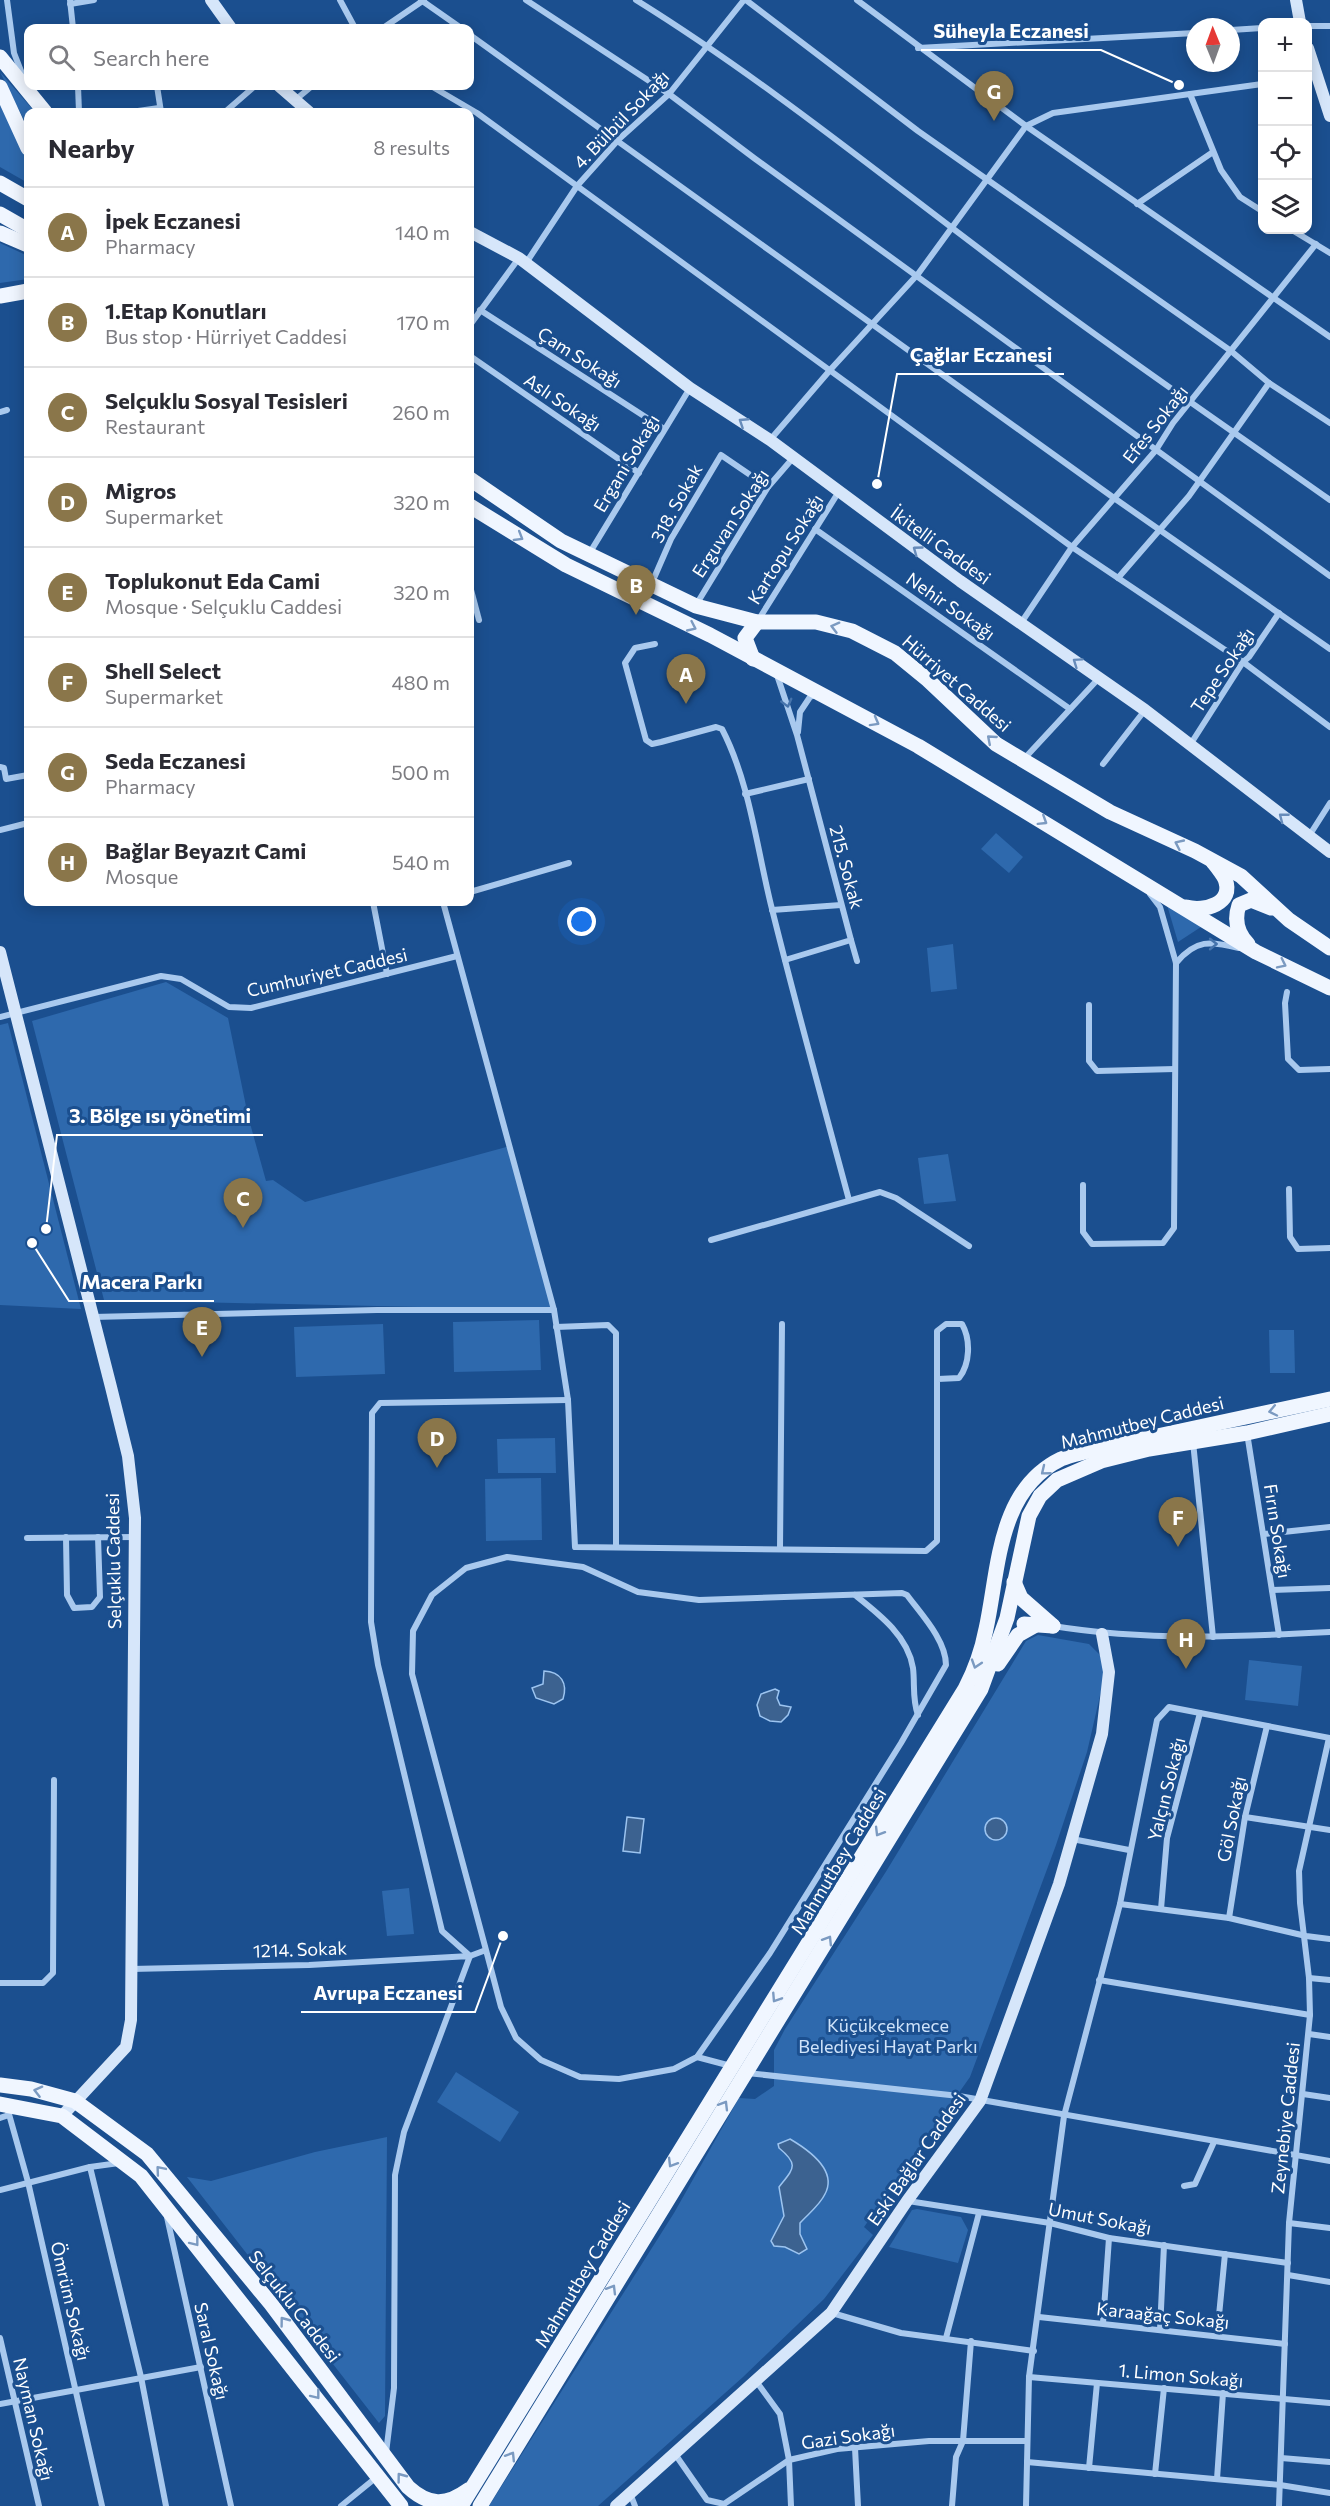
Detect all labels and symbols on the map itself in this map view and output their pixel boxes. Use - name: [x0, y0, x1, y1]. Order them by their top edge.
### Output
- callout: Süheyla Eczanesi: [921, 12, 1101, 50]
- text: Süheyla Eczanesi: [933, 18, 1089, 42]
- north arrow: [1186, 18, 1240, 72]
- street label: 4. Bülbül Sokağı: [569, 65, 673, 173]
- pin: G: [974, 72, 1014, 121]
- street label: Çam Sokağı: [534, 322, 626, 392]
- callout: Çağlar Eczanesi: [897, 336, 1064, 374]
- text: Çağlar Eczanesi: [910, 342, 1052, 366]
- street label: Aslı Sokağı: [520, 368, 606, 436]
- street label: Efes Sokağı: [1118, 381, 1192, 467]
- street label: Ergani Sokağı: [588, 410, 664, 516]
- one-way arrow: [739, 418, 750, 429]
- street label: 318. Sokak: [645, 460, 707, 546]
- street label: Erguvan Sokağı: [687, 465, 773, 581]
- street label: Kartopu Sokağı: [742, 490, 828, 608]
- street label: İkitelli Caddesi: [887, 501, 995, 589]
- one-way arrow: [513, 529, 523, 541]
- one-way arrow: [913, 546, 924, 557]
- pin: B: [616, 566, 656, 615]
- street label: Nehir Sokağı: [902, 567, 1000, 645]
- one-way arrow: [685, 619, 696, 631]
- one-way arrow: [830, 621, 840, 634]
- street label: Tepe Sokağı: [1185, 623, 1259, 717]
- street label: Hürriyet Caddesi: [898, 630, 1016, 736]
- pin: A: [666, 654, 706, 704]
- one-way arrow: [1072, 658, 1083, 669]
- one-way arrow: [780, 698, 793, 708]
- one-way arrow: [869, 715, 879, 726]
- one-way arrow: [987, 735, 998, 746]
- one-way arrow: [1037, 813, 1047, 825]
- one-way arrow: [1279, 814, 1290, 825]
- street label: 215. Sokak: [825, 823, 869, 911]
- one-way arrow: [1175, 839, 1186, 851]
- your location: [567, 907, 596, 936]
- one-way arrow: [1209, 938, 1218, 950]
- street label: Cumhuriyet Caddesi: [244, 943, 410, 1001]
- one-way arrow: [1276, 957, 1287, 968]
- callout: 3. Bölge ısı yönetimi: [57, 1097, 263, 1135]
- text: 3. Bölge ısı yönetimi: [69, 1103, 251, 1127]
- pin: C: [224, 1178, 262, 1228]
- callout: Macera Parkı: [69, 1263, 214, 1301]
- text: Macera Parkı: [81, 1269, 203, 1293]
- pin: E: [182, 1308, 222, 1357]
- street label: Mahmutbey Caddesi: [1058, 1391, 1226, 1453]
- one-way arrow: [1268, 1404, 1278, 1417]
- pin: D: [418, 1418, 456, 1468]
- one-way arrow: [1041, 1464, 1052, 1475]
- street label: Fırın Sokağı: [1260, 1482, 1296, 1580]
- street label: Selçuklu Caddesi: [101, 1493, 125, 1629]
- pin: F: [1158, 1498, 1198, 1547]
- pin: H: [1166, 1620, 1206, 1669]
- one-way arrow: [971, 1658, 983, 1669]
- street label: Yalçın Sokağı: [1142, 1735, 1190, 1843]
- street label: Göl Sokağı: [1212, 1774, 1250, 1864]
- street label: Mahmutbey Caddesi: [785, 1784, 891, 1938]
- one-way arrow: [874, 1826, 886, 1836]
- street label: 1214. Sokak: [253, 1936, 348, 1962]
- one-way arrow: [820, 1936, 832, 1946]
- callout: Avrupa Eczanesi: [301, 1974, 475, 2012]
- text: Avrupa Eczanesi: [313, 1980, 463, 2004]
- one-way arrow: [772, 1991, 783, 2002]
- park label: Küçükçekmece Belediyesi Hayat Parkı: [798, 2014, 978, 2057]
- street label: Zeynebiye Caddesi: [1266, 2041, 1304, 2195]
- one-way arrow: [33, 2086, 43, 2099]
- street label: Eski Bağlar Caddesi: [862, 2088, 970, 2230]
- one-way arrow: [717, 2101, 729, 2111]
- one-way arrow: [667, 2157, 679, 2167]
- one-way arrow: [156, 2166, 167, 2177]
- street label: Mahmutbey Caddesi: [529, 2197, 635, 2351]
- street label: Umut Sokağı: [1047, 2197, 1153, 2239]
- one-way arrow: [188, 2235, 199, 2246]
- street label: Ömrüm Sokağı: [47, 2239, 95, 2363]
- street label: Selçuklu Caddesi: [244, 2246, 346, 2366]
- one-way arrow: [604, 2285, 616, 2295]
- street label: Karaağaç Sokağı: [1095, 2297, 1231, 2333]
- street label: Saral Sokağı: [190, 2300, 234, 2402]
- one-way arrow: [280, 2317, 291, 2328]
- street label: Nayman Sokağı: [9, 2355, 59, 2483]
- street label: 1. Limon Sokağı: [1118, 2359, 1244, 2391]
- one-way arrow: [308, 2388, 319, 2399]
- street label: Gazi Sokağı: [800, 2419, 896, 2453]
- one-way arrow: [503, 2452, 515, 2462]
- one-way arrow: [397, 2473, 408, 2484]

